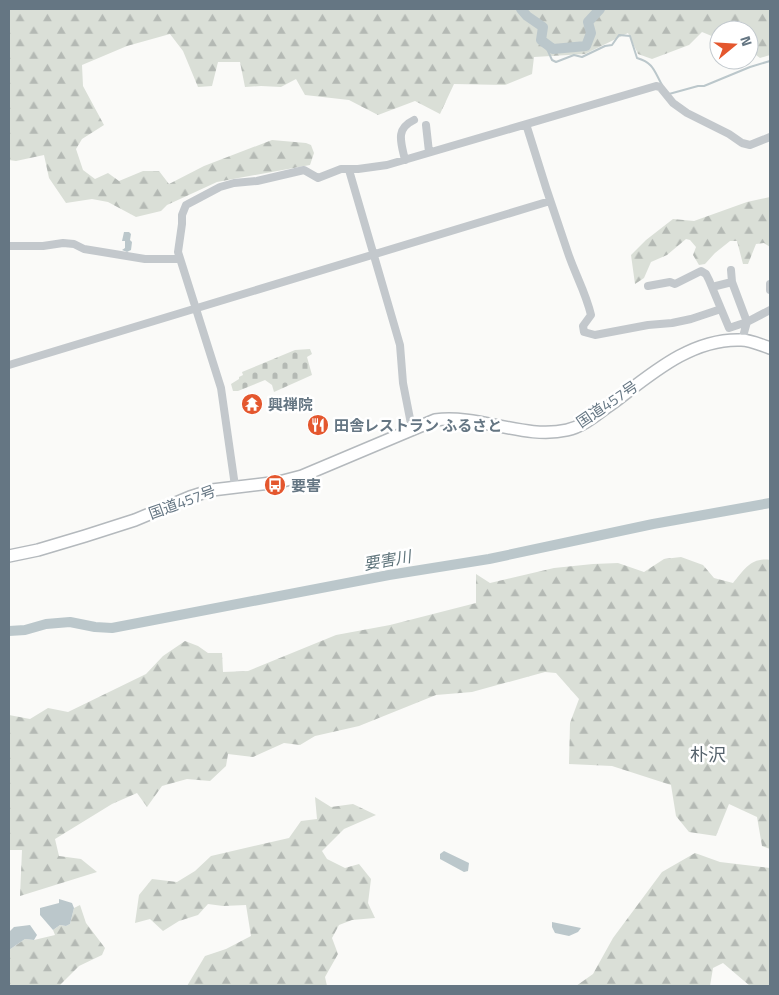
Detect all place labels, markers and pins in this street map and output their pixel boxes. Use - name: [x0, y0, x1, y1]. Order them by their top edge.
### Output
- temple icon: 興禅院: [240, 392, 264, 416]
- place label: 興禅院: [268, 393, 313, 416]
- restaurant icon: 田舎レストラン ふるさと: [306, 413, 330, 437]
- place label: 田舎レストラン ふるさと: [334, 414, 502, 437]
- bus stop icon: 要害: [263, 473, 287, 497]
- place label: 要害: [291, 474, 321, 497]

